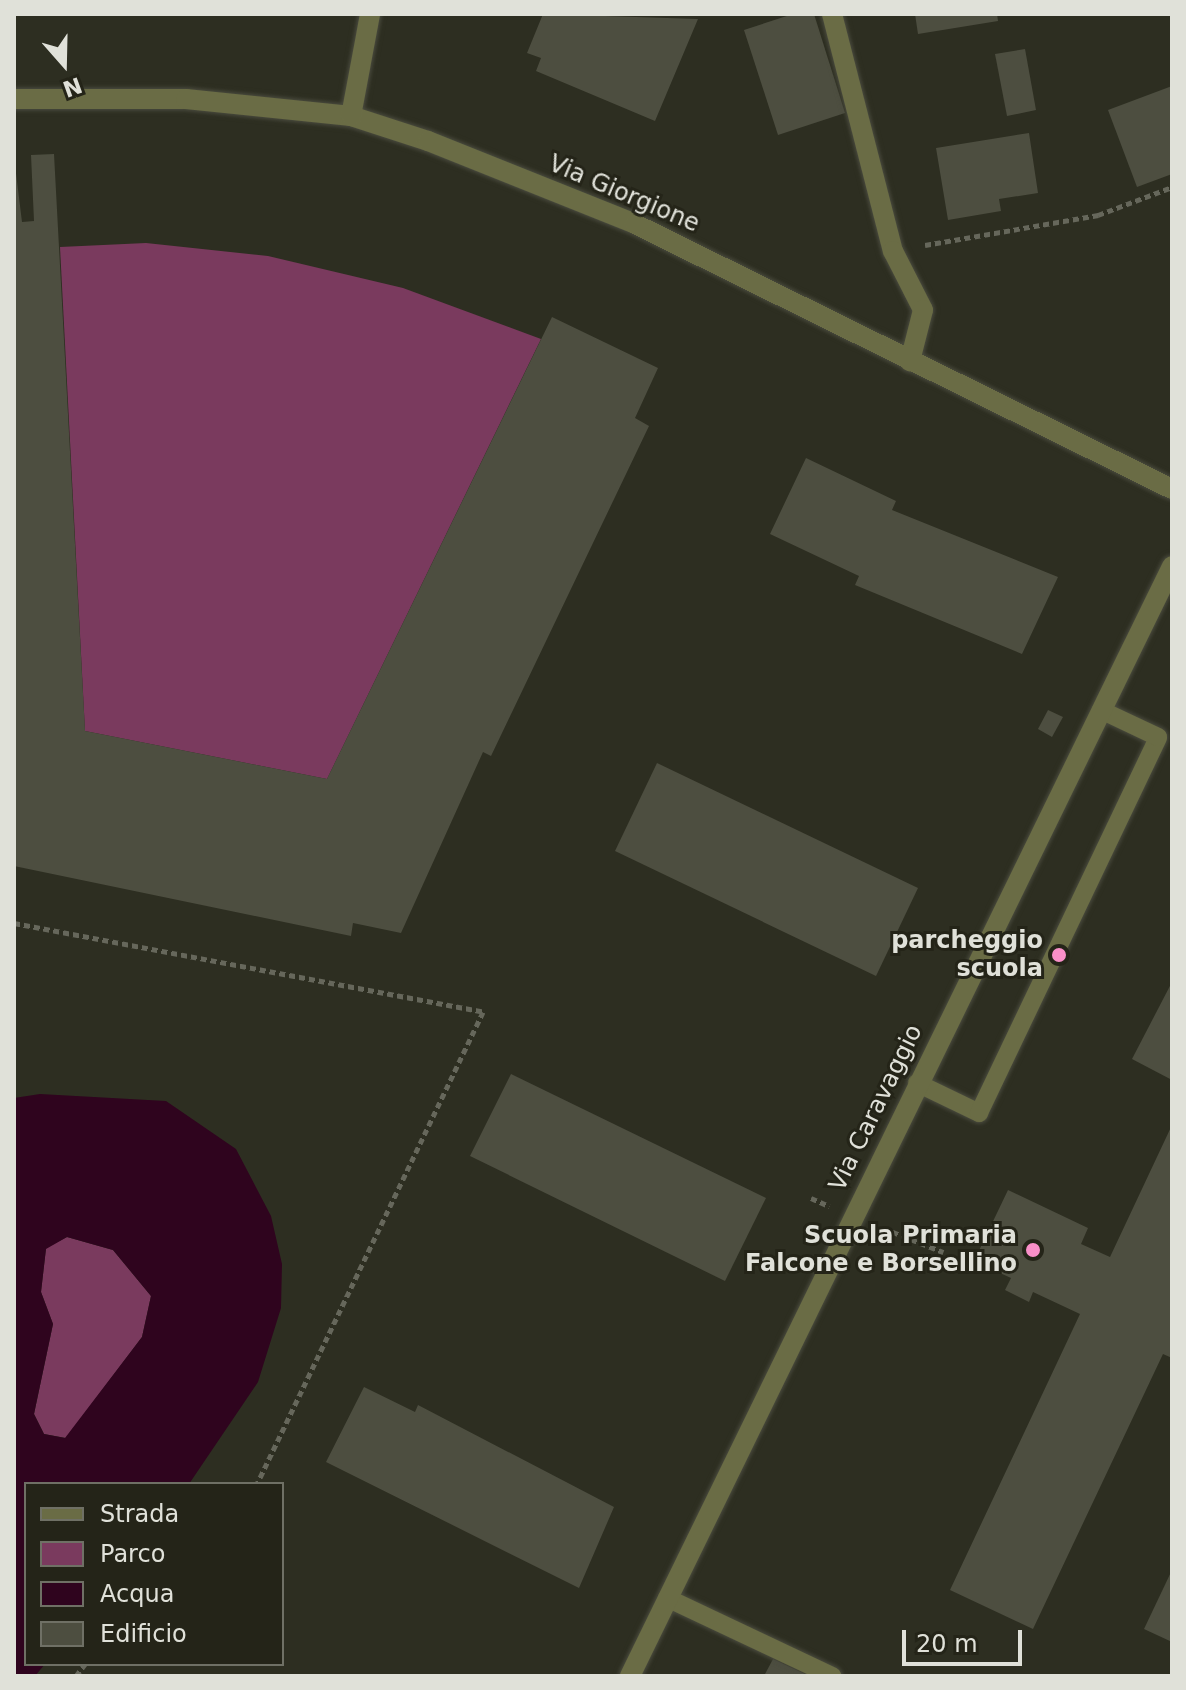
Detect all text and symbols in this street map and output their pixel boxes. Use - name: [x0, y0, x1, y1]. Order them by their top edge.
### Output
- north arrow: [24, 24, 104, 104]
- text: N: [59, 72, 85, 102]
- street label: Via Giorgione: [544, 149, 704, 239]
- place label: parcheggio scuola: [891, 927, 1043, 983]
- marker: parcheggio scuola: [1050, 946, 1068, 964]
- street label: Via Caravaggio: [823, 1020, 929, 1196]
- place label: Scuola Primaria Falcone e Borsellino: [745, 1222, 1017, 1278]
- marker: Scuola Primaria Falcone e Borsellino: [1024, 1241, 1042, 1259]
- legend: [24, 1482, 284, 1666]
- text: Strada: [100, 1500, 179, 1528]
- text: Parco: [100, 1540, 165, 1568]
- text: Acqua: [100, 1580, 174, 1608]
- scale bar: [906, 1614, 1026, 1664]
- text: Edificio: [100, 1620, 187, 1648]
- text: 20 m: [916, 1630, 978, 1658]

